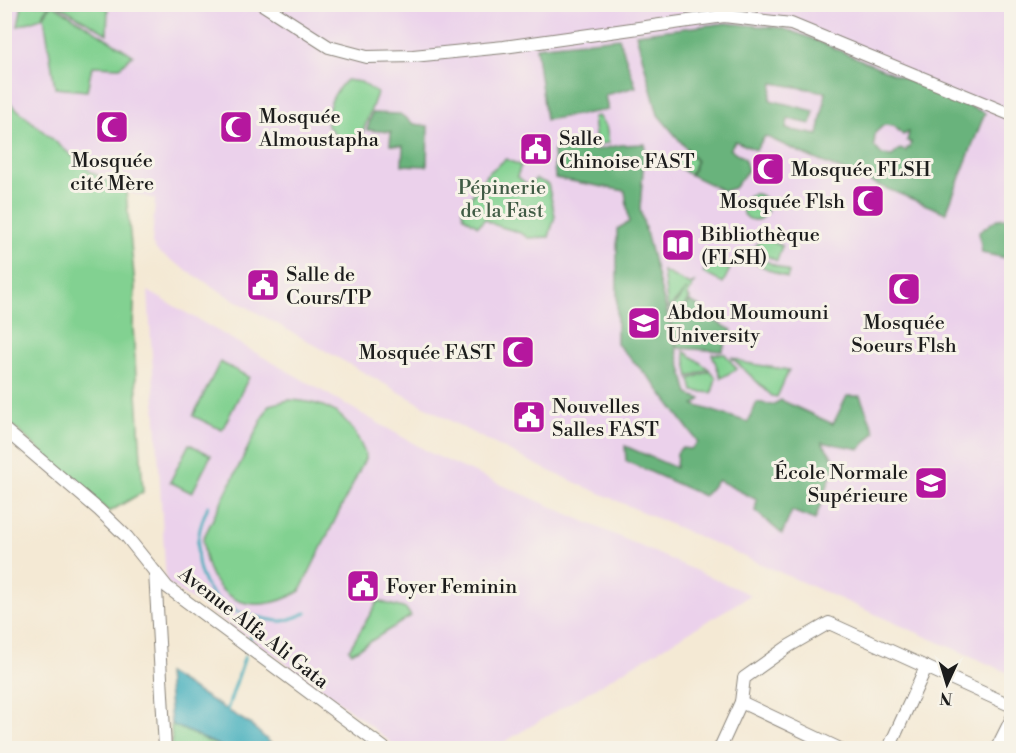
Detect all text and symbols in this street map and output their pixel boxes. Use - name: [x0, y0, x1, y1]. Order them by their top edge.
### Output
- place label: Mosquée Almoustapha: [258, 105, 380, 153]
- mosque icon: Mosquée cité Mère: [94, 109, 130, 145]
- mosque icon: Mosquée Almoustapha: [218, 109, 254, 145]
- place label: Salle Chinoise FAST: [559, 127, 695, 175]
- public building icon: Salle Chinoise FAST: [518, 131, 554, 167]
- place label: Mosquée cité Mère: [70, 149, 154, 197]
- mosque icon: Mosquée FLSH: [750, 151, 786, 187]
- place label: Mosquée FLSH: [791, 158, 931, 183]
- park label: Pépinerie de la Fast: [458, 176, 546, 224]
- mosque icon: Mosquée Flsh: [850, 183, 886, 219]
- place label: Mosquée Flsh: [719, 190, 845, 215]
- place label: Bibliothèque (FLSH): [700, 223, 820, 271]
- library icon: Bibliothèque (FLSH): [660, 227, 696, 263]
- place label: Salle de Cours/TP: [286, 263, 372, 311]
- public building icon: Salle de Cours/TP: [245, 267, 281, 303]
- mosque icon: Mosquée Soeurs Flsh: [886, 271, 922, 307]
- place label: Abdou Moumouni University: [666, 301, 829, 349]
- school or university icon: Abdou Moumouni University: [626, 305, 662, 341]
- place label: Mosquée Soeurs Flsh: [851, 311, 957, 359]
- mosque icon: Mosquée FAST: [500, 334, 536, 370]
- place label: Mosquée FAST: [359, 341, 495, 366]
- place label: Nouvelles Salles FAST: [552, 395, 659, 443]
- public building icon: Nouvelles Salles FAST: [511, 399, 547, 435]
- place label: École Normale Supérieure: [774, 460, 908, 509]
- school or university icon: École Normale Supérieure: [913, 465, 949, 501]
- street label: Avenue Alfa Ali Gata: [172, 561, 334, 695]
- public building icon: Foyer Feminin: [345, 568, 381, 604]
- place label: Foyer Feminin: [386, 575, 517, 600]
- north arrow: [917, 654, 977, 714]
- text: N: [939, 688, 953, 708]

